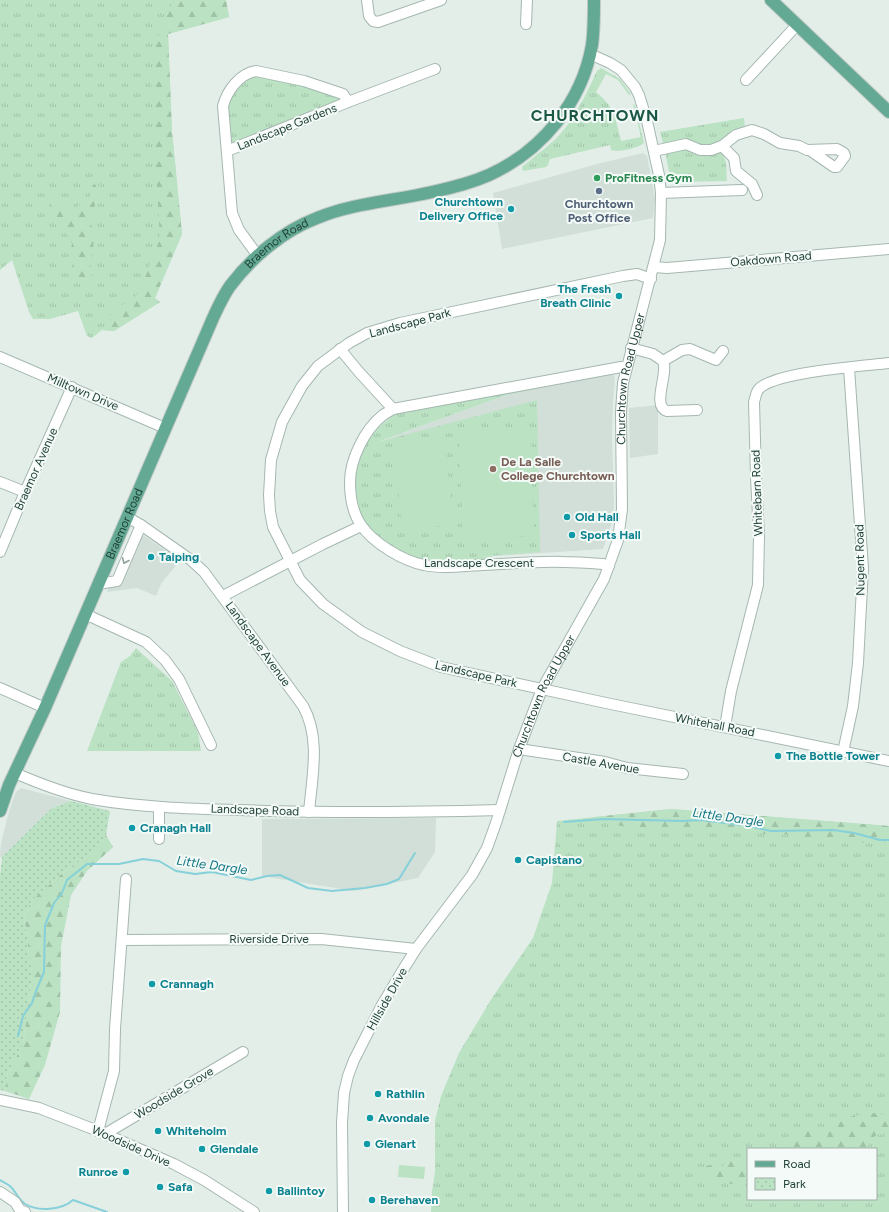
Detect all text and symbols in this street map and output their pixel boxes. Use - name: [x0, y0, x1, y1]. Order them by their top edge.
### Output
- street label: Landscape Gardens: [235, 100, 339, 153]
- district label: CHURCHTOWN: [531, 106, 659, 125]
- place label: ProFitness Gym: [605, 171, 692, 185]
- marker: ProFitness Gym: [592, 173, 602, 183]
- marker: Churchtown Post Office: [594, 186, 604, 196]
- place label: Churchtown Delivery Office: [419, 195, 503, 223]
- place label: Churchtown Post Office: [565, 197, 633, 225]
- marker: Churchtown Delivery Office: [506, 204, 516, 214]
- street label: Braemor Road: [242, 216, 311, 271]
- street label: Oakdown Road: [730, 248, 812, 270]
- place label: The Fresh Breath Clinic: [540, 282, 611, 310]
- marker: The Fresh Breath Clinic: [614, 291, 624, 301]
- street label: Landscape Park: [368, 305, 452, 341]
- street label: Churchtown Road Upper: [614, 312, 648, 445]
- street label: Milltown Drive: [45, 371, 121, 414]
- street label: Braemor Avenue: [12, 425, 61, 512]
- street label: Whitebarn Road: [748, 450, 766, 536]
- place label: De La Salle College Churchtown: [501, 455, 615, 483]
- marker: De La Salle College Churchtown: [488, 464, 498, 474]
- street label: Braemor Road: [103, 486, 146, 562]
- place label: Old Hall: [575, 510, 619, 524]
- marker: Old Hall: [562, 512, 572, 522]
- street label: Nugent Road: [852, 524, 868, 596]
- place label: Sports Hall: [580, 528, 641, 542]
- marker: Sports Hall: [567, 530, 577, 540]
- place label: Taiping: [159, 550, 199, 564]
- marker: Taiping: [146, 552, 156, 562]
- street label: Landscape Crescent: [424, 556, 534, 570]
- one-way arrow: [122, 557, 130, 564]
- street label: Landscape Avenue: [223, 599, 294, 690]
- street label: Churchtown Road Upper: [510, 632, 578, 759]
- street label: Landscape Park: [434, 658, 519, 690]
- street label: Whitehall Road: [674, 710, 756, 740]
- street label: Castle Avenue: [562, 749, 641, 777]
- place label: The Bottle Tower: [786, 749, 880, 763]
- marker: The Bottle Tower: [773, 751, 783, 761]
- street label: Landscape Road: [211, 801, 299, 819]
- water label: Little Dargle: [691, 805, 765, 829]
- place label: Cranagh Hall: [140, 821, 211, 835]
- marker: Cranagh Hall: [127, 823, 137, 833]
- water label: Little Dargle: [175, 853, 249, 877]
- place label: Capistano: [526, 853, 582, 867]
- marker: Capistano: [513, 855, 523, 865]
- street label: Riverside Drive: [229, 932, 309, 946]
- street label: Hillside Drive: [364, 965, 410, 1033]
- place label: Crannagh: [160, 977, 214, 991]
- marker: Crannagh: [147, 979, 157, 989]
- street label: Woodside Grove: [132, 1064, 216, 1122]
- place label: Rathlin: [386, 1087, 425, 1101]
- marker: Rathlin: [373, 1089, 383, 1099]
- place label: Avondale: [378, 1111, 430, 1125]
- marker: Avondale: [365, 1113, 375, 1123]
- street label: Woodside Drive: [89, 1122, 173, 1170]
- place label: Whiteholm: [166, 1124, 226, 1138]
- marker: Whiteholm: [153, 1126, 163, 1136]
- place label: Glenart: [375, 1137, 416, 1151]
- marker: Glenart: [362, 1139, 372, 1149]
- place label: Glendale: [210, 1142, 259, 1156]
- marker: Glendale: [197, 1144, 207, 1154]
- legend: [747, 1148, 877, 1200]
- text: Road: [783, 1157, 811, 1171]
- place label: Runroe: [78, 1165, 118, 1179]
- marker: Runroe: [121, 1167, 131, 1177]
- text: Park: [783, 1177, 806, 1191]
- place label: Safa: [168, 1180, 193, 1194]
- marker: Safa: [155, 1182, 165, 1192]
- place label: Ballintoy: [277, 1184, 325, 1198]
- marker: Ballintoy: [264, 1186, 274, 1196]
- place label: Berehaven: [380, 1193, 438, 1207]
- marker: Berehaven: [367, 1195, 377, 1205]

